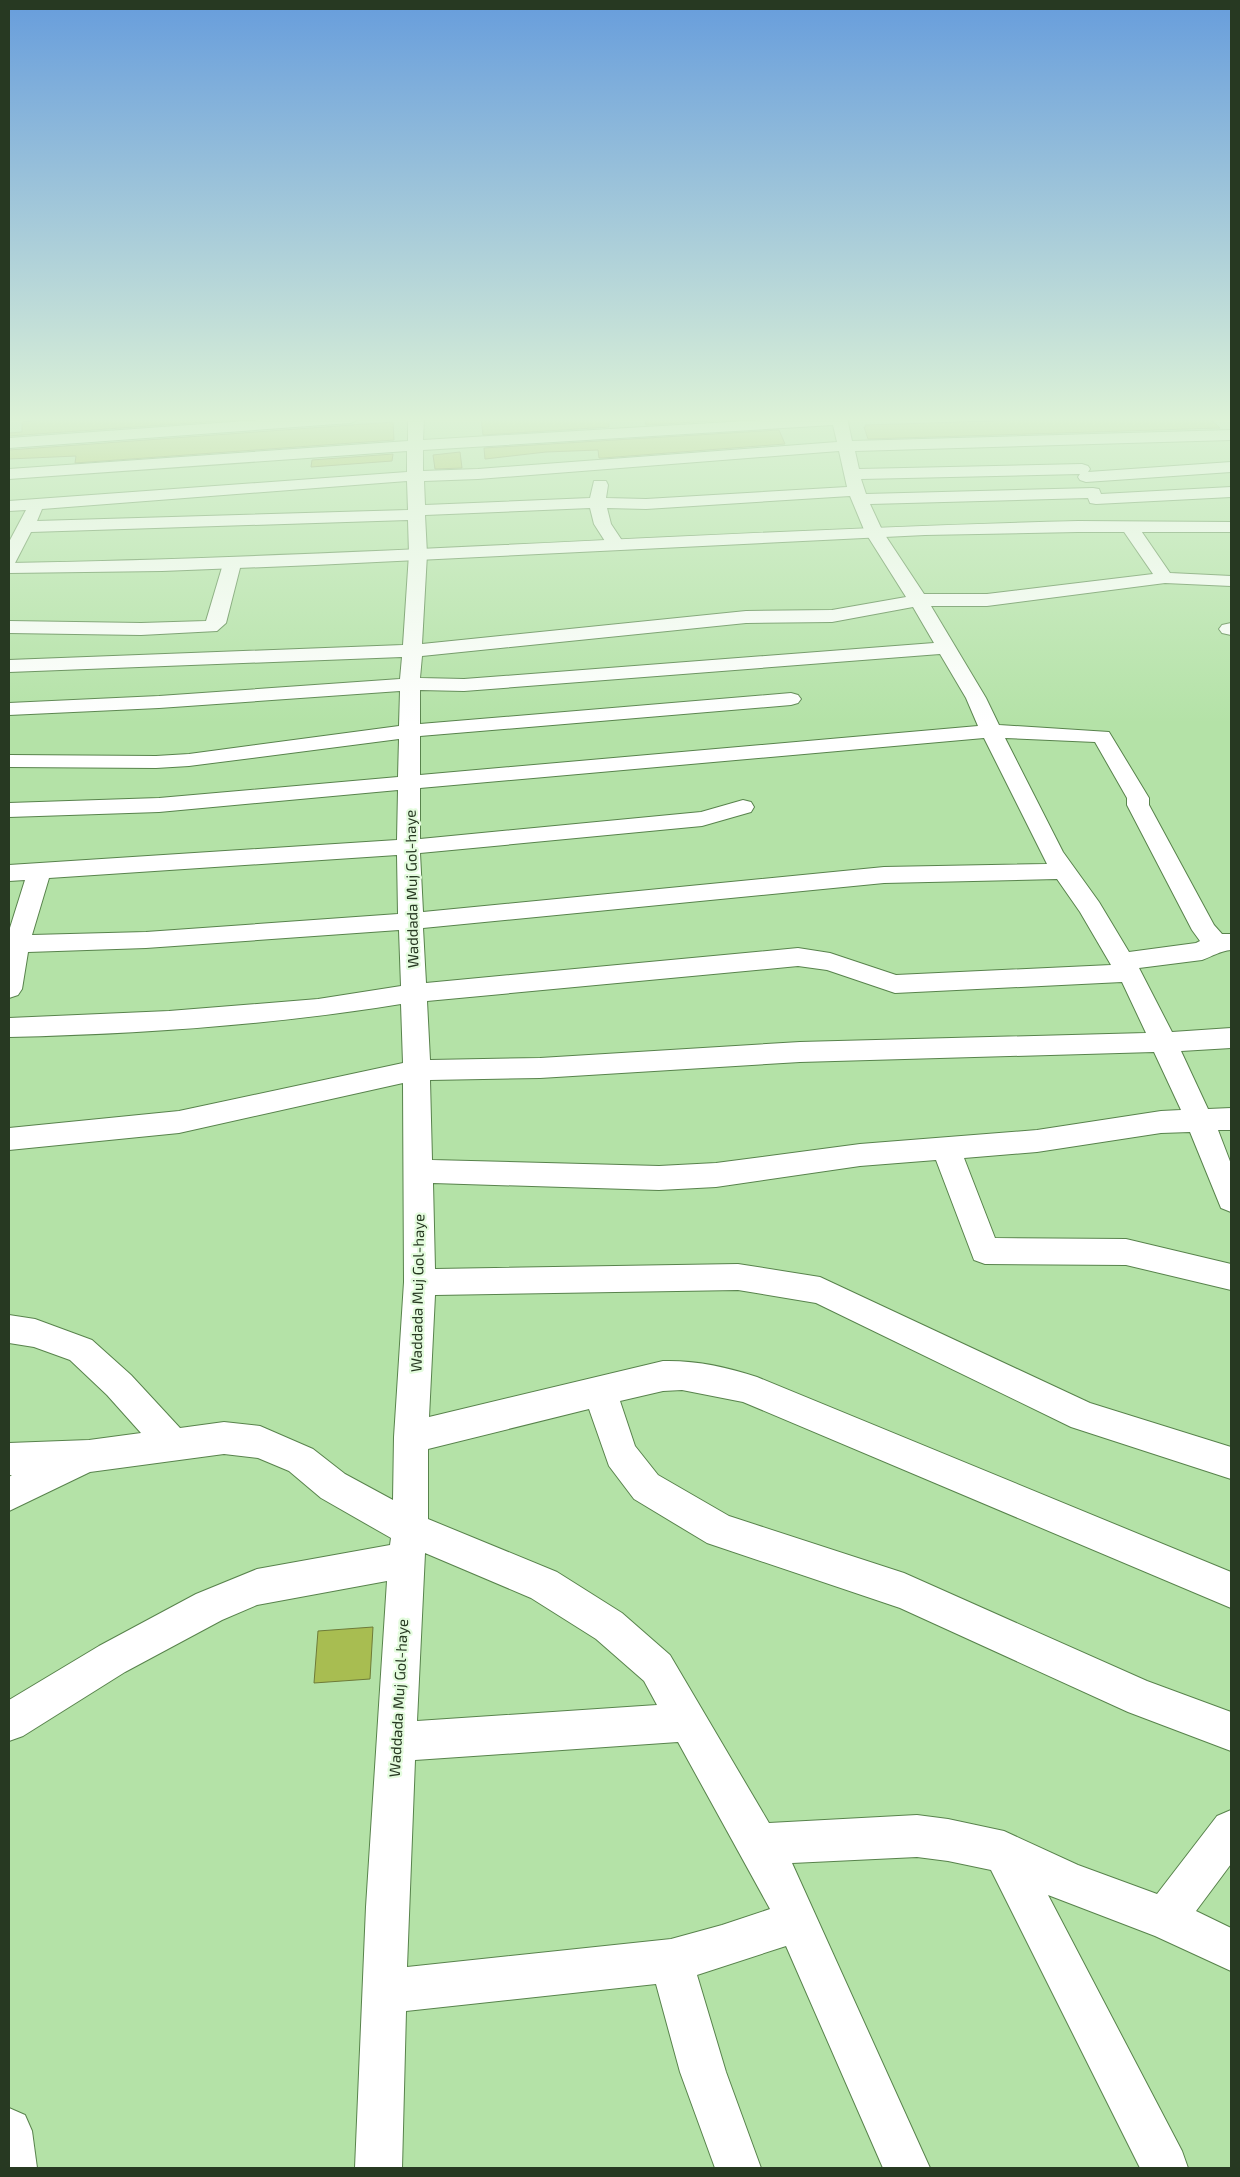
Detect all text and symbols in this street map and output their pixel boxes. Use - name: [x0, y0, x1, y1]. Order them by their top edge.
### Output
- street label: Waddada Muj Gol-haye: [401, 810, 422, 968]
- street label: Waddada Muj Gol-haye: [407, 1214, 428, 1372]
- street label: Waddada Muj Gol-haye: [385, 1618, 412, 1778]

